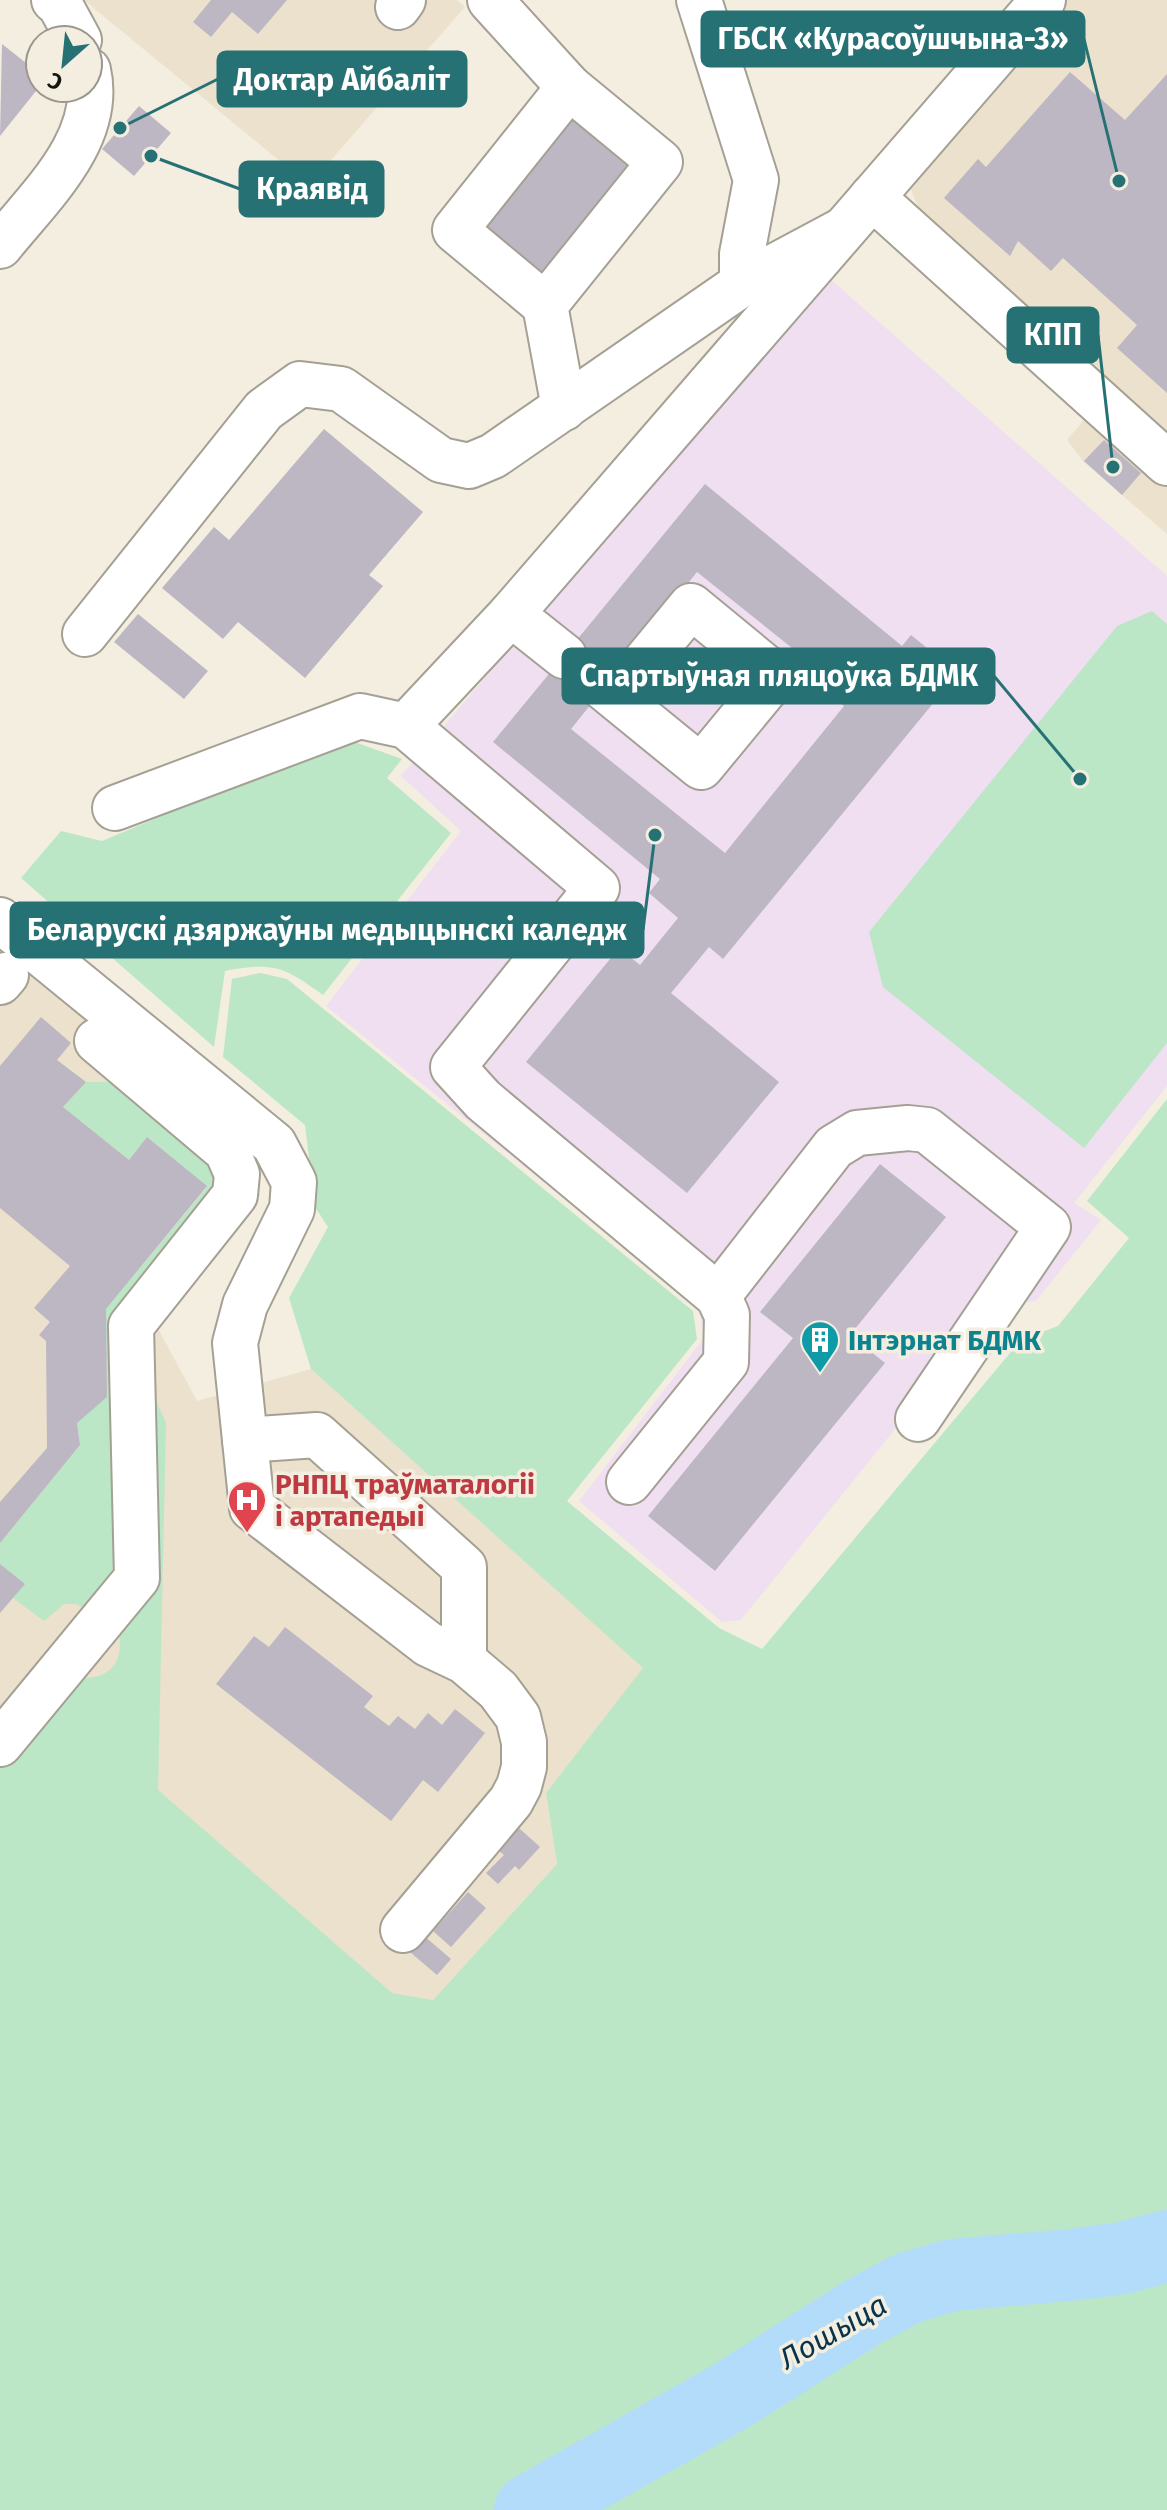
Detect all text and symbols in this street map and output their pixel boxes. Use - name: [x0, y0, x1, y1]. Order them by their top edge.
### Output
- callout: ГБСК «Курасоўшчына-3»: [702, 12, 1084, 66]
- text: ГБСК «Курасоўшчына-3»: [718, 21, 1068, 57]
- north arrow: [24, 24, 104, 104]
- callout: Доктар Айбаліт: [218, 52, 466, 106]
- text: Доктар Айбаліт: [233, 62, 451, 98]
- text: С: [43, 66, 67, 96]
- callout: Краявід: [240, 162, 383, 216]
- text: Краявід: [256, 171, 368, 207]
- callout: КПП: [1008, 308, 1098, 362]
- text: КПП: [1024, 317, 1082, 353]
- callout: Спартыўная пляцоўка БДМК: [563, 649, 994, 703]
- text: Спартыўная пляцоўка БДМК: [580, 658, 979, 694]
- callout: Беларускі дзяржаўны медыцынскі каледж: [11, 903, 643, 957]
- text: Беларускі дзяржаўны медыцынскі каледж: [27, 912, 627, 948]
- building icon: Інтэрнат БДМК: [799, 1319, 841, 1374]
- place label: Інтэрнат БДМК: [848, 1324, 1042, 1357]
- place label: РНПЦ траўматалогіі і артапедыі: [275, 1468, 535, 1533]
- hospital icon: РНПЦ траўматалогіі і артапедыі: [226, 1479, 268, 1534]
- water label: Лошыца: [772, 2287, 893, 2378]

